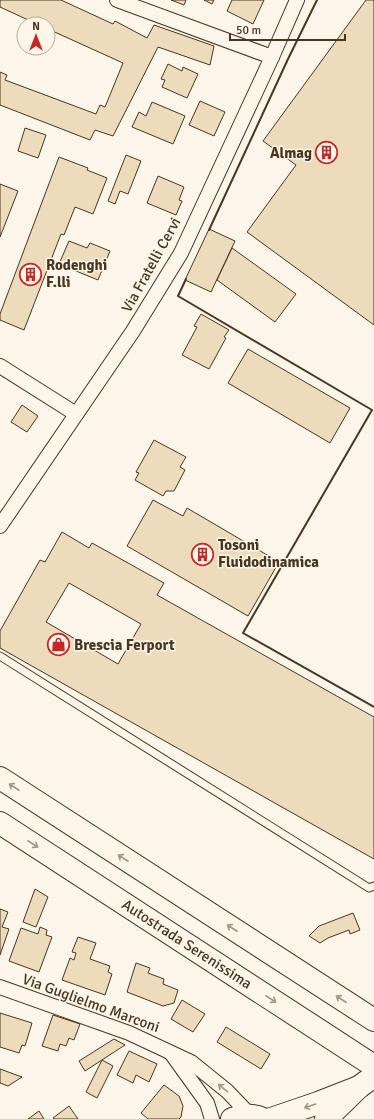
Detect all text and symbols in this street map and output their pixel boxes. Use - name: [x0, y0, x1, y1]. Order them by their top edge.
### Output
- north arrow: [16, 16, 56, 56]
- scale bar: [230, 16, 345, 42]
- text: N: [32, 20, 40, 33]
- text: 50 m: [236, 23, 261, 38]
- building icon: Almag: [314, 140, 340, 166]
- place label: Almag: [270, 144, 312, 162]
- street label: Via Fratelli Cervi: [118, 214, 184, 316]
- place label: Rodenghi F.lli: [46, 256, 107, 291]
- building icon: Rodenghi F.lli: [17, 261, 43, 287]
- place label: Tosoni Fluidodinamica: [218, 536, 319, 571]
- building icon: Tosoni Fluidodinamica: [190, 541, 216, 567]
- shop icon: Brescia Ferport: [45, 632, 71, 658]
- place label: Brescia Ferport: [74, 636, 175, 654]
- one-way arrow: [9, 783, 20, 791]
- one-way arrow: [27, 840, 38, 848]
- one-way arrow: [117, 853, 129, 861]
- street label: Autostrada Serenissima: [119, 895, 255, 993]
- one-way arrow: [226, 924, 238, 932]
- street label: Via Guglielmo Marconi: [20, 970, 162, 1036]
- one-way arrow: [265, 995, 277, 1003]
- one-way arrow: [336, 995, 347, 1003]
- one-way arrow: [217, 1083, 228, 1092]
- one-way arrow: [303, 1103, 316, 1110]

